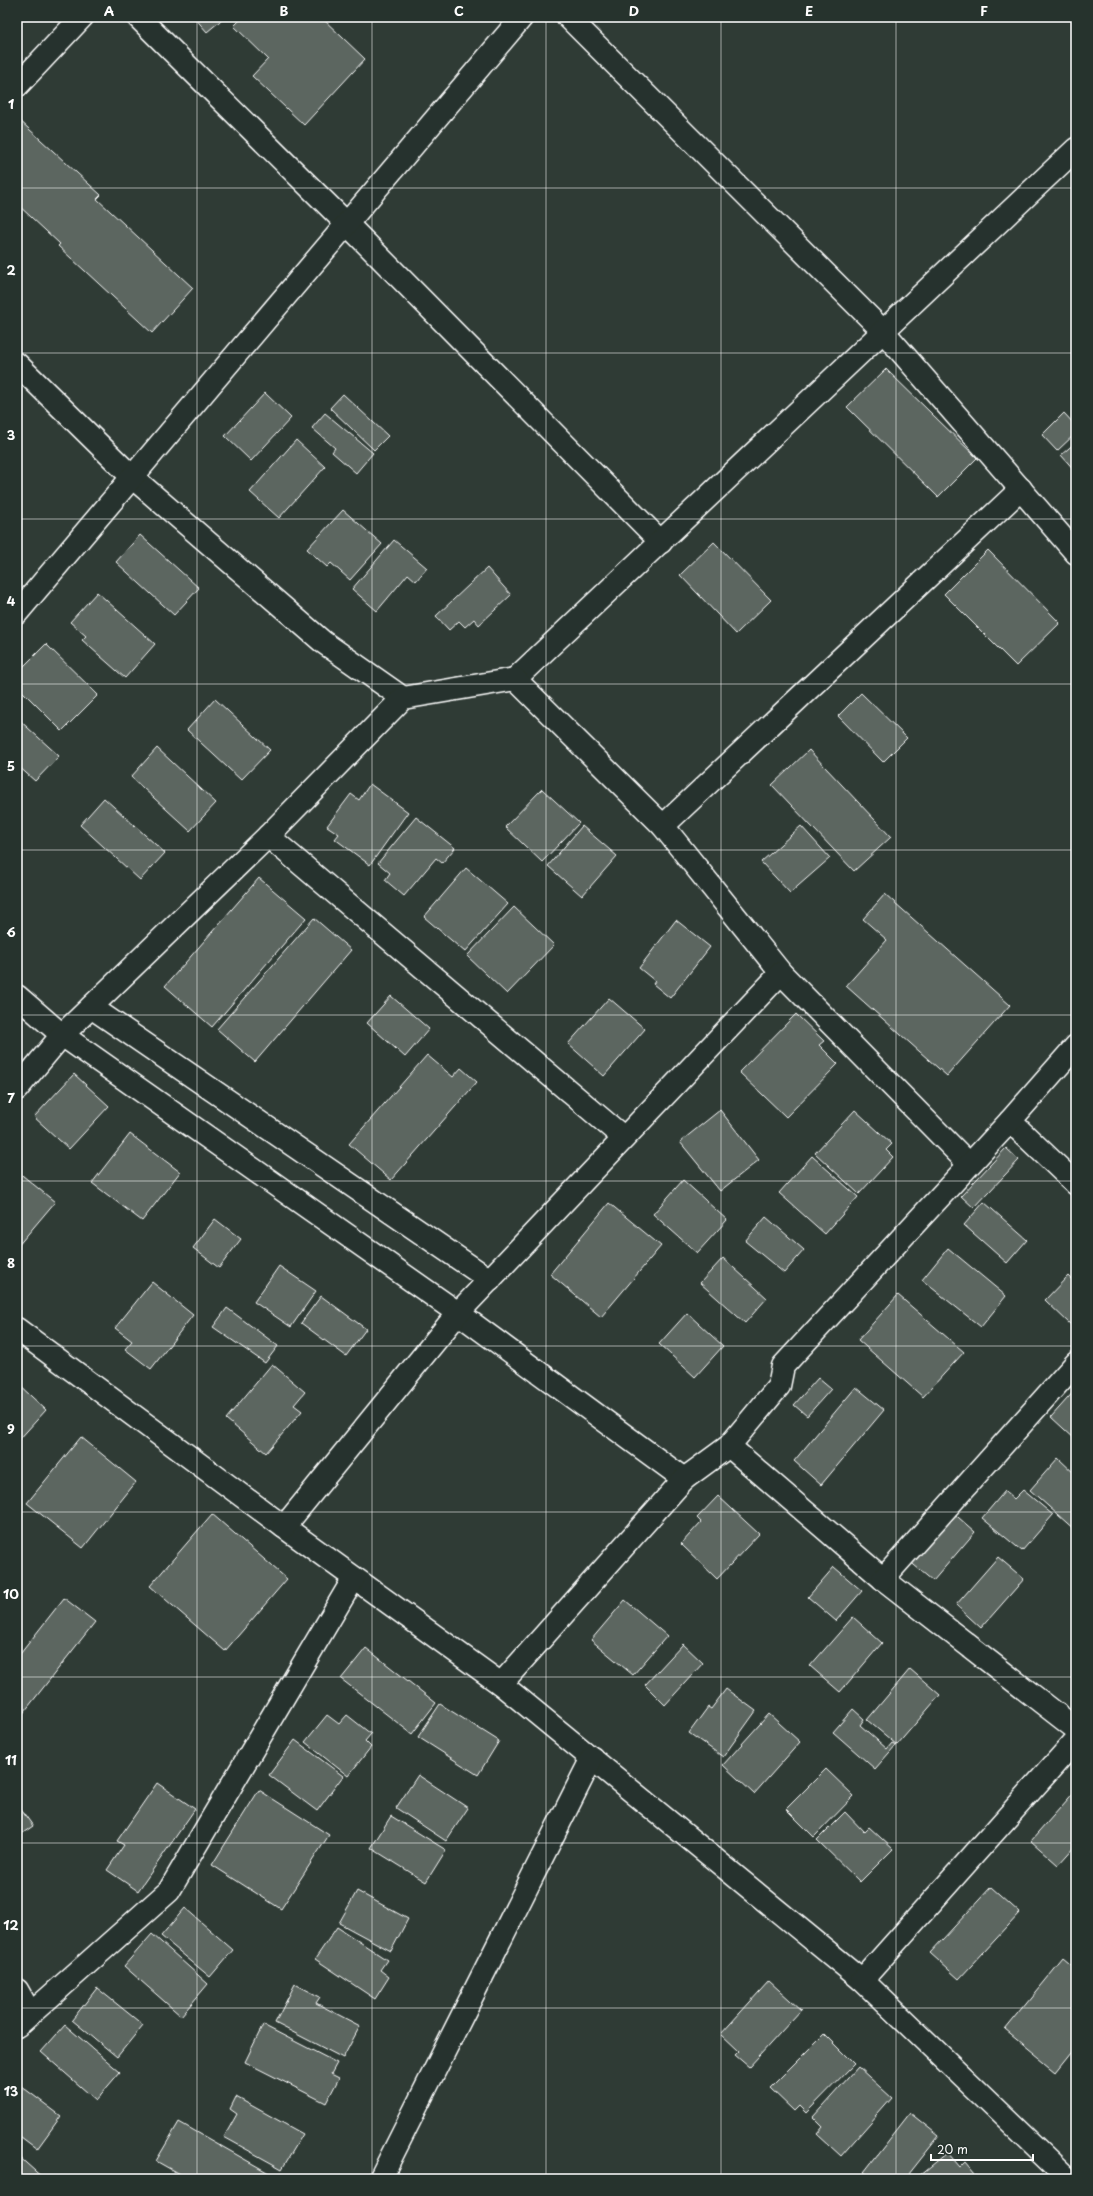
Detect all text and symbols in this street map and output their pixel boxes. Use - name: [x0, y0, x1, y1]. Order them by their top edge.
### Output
- text: A: [104, 1, 114, 20]
- text: B: [280, 1, 289, 20]
- text: C: [454, 1, 464, 20]
- text: D: [629, 1, 639, 20]
- text: E: [805, 1, 813, 20]
- text: F: [980, 1, 988, 20]
- text: 1: [8, 94, 14, 113]
- text: 2: [6, 260, 16, 279]
- text: 3: [7, 425, 16, 444]
- text: 4: [7, 591, 16, 610]
- text: 5: [7, 756, 15, 775]
- text: 6: [6, 922, 16, 941]
- text: 7: [7, 1088, 15, 1107]
- text: 8: [7, 1253, 15, 1272]
- text: 9: [7, 1419, 15, 1438]
- text: 10: [3, 1584, 19, 1603]
- text: 11: [5, 1750, 17, 1769]
- text: 12: [3, 1915, 19, 1934]
- text: 13: [4, 2081, 19, 2100]
- scale bar: [931, 2136, 1033, 2162]
- text: 20 m: [937, 2140, 968, 2158]

